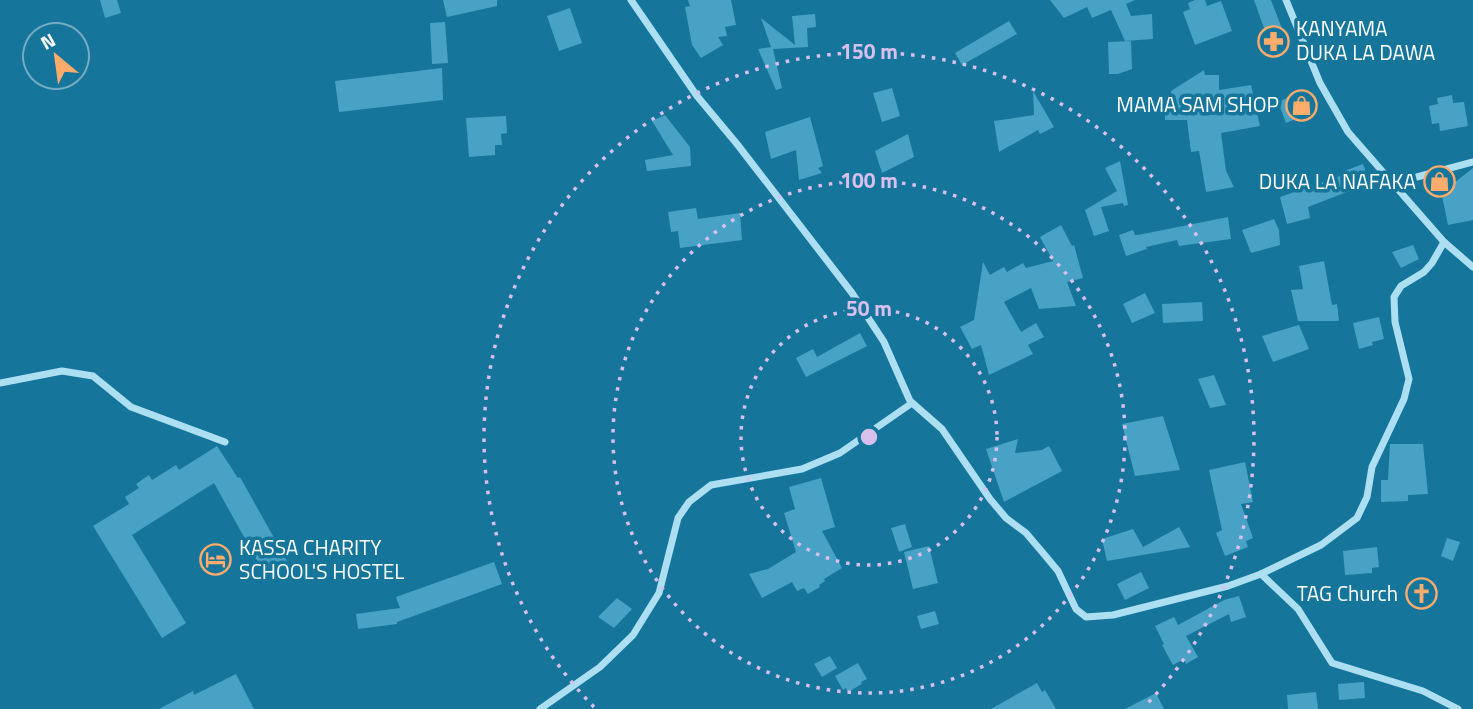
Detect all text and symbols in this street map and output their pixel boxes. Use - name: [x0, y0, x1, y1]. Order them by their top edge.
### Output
- place label: KANYAMA DUKA LA DAWA: [1296, 12, 1436, 68]
- north arrow: [21, 21, 91, 91]
- pharmacy icon: KANYAMA DUKA LA DAWA: [1256, 24, 1290, 58]
- text: N: [35, 25, 60, 57]
- text: 150 m: [840, 35, 898, 67]
- place label: MAMA SAM SHOP: [1116, 88, 1279, 120]
- shop icon: MAMA SAM SHOP: [1285, 88, 1319, 122]
- text: 100 m: [840, 164, 898, 196]
- place label: DUKA LA NAFAKA: [1259, 165, 1416, 197]
- shop icon: DUKA LA NAFAKA: [1422, 165, 1456, 199]
- text: 50 m: [846, 292, 892, 324]
- centre of rings: [857, 425, 881, 449]
- place label: KASSA CHARITY SCHOOL'S HOSTEL: [239, 531, 404, 587]
- hotel icon: KASSA CHARITY SCHOOL'S HOSTEL: [199, 543, 233, 577]
- place label: TAG Church: [1297, 577, 1398, 609]
- church icon: TAG Church: [1404, 577, 1438, 611]

